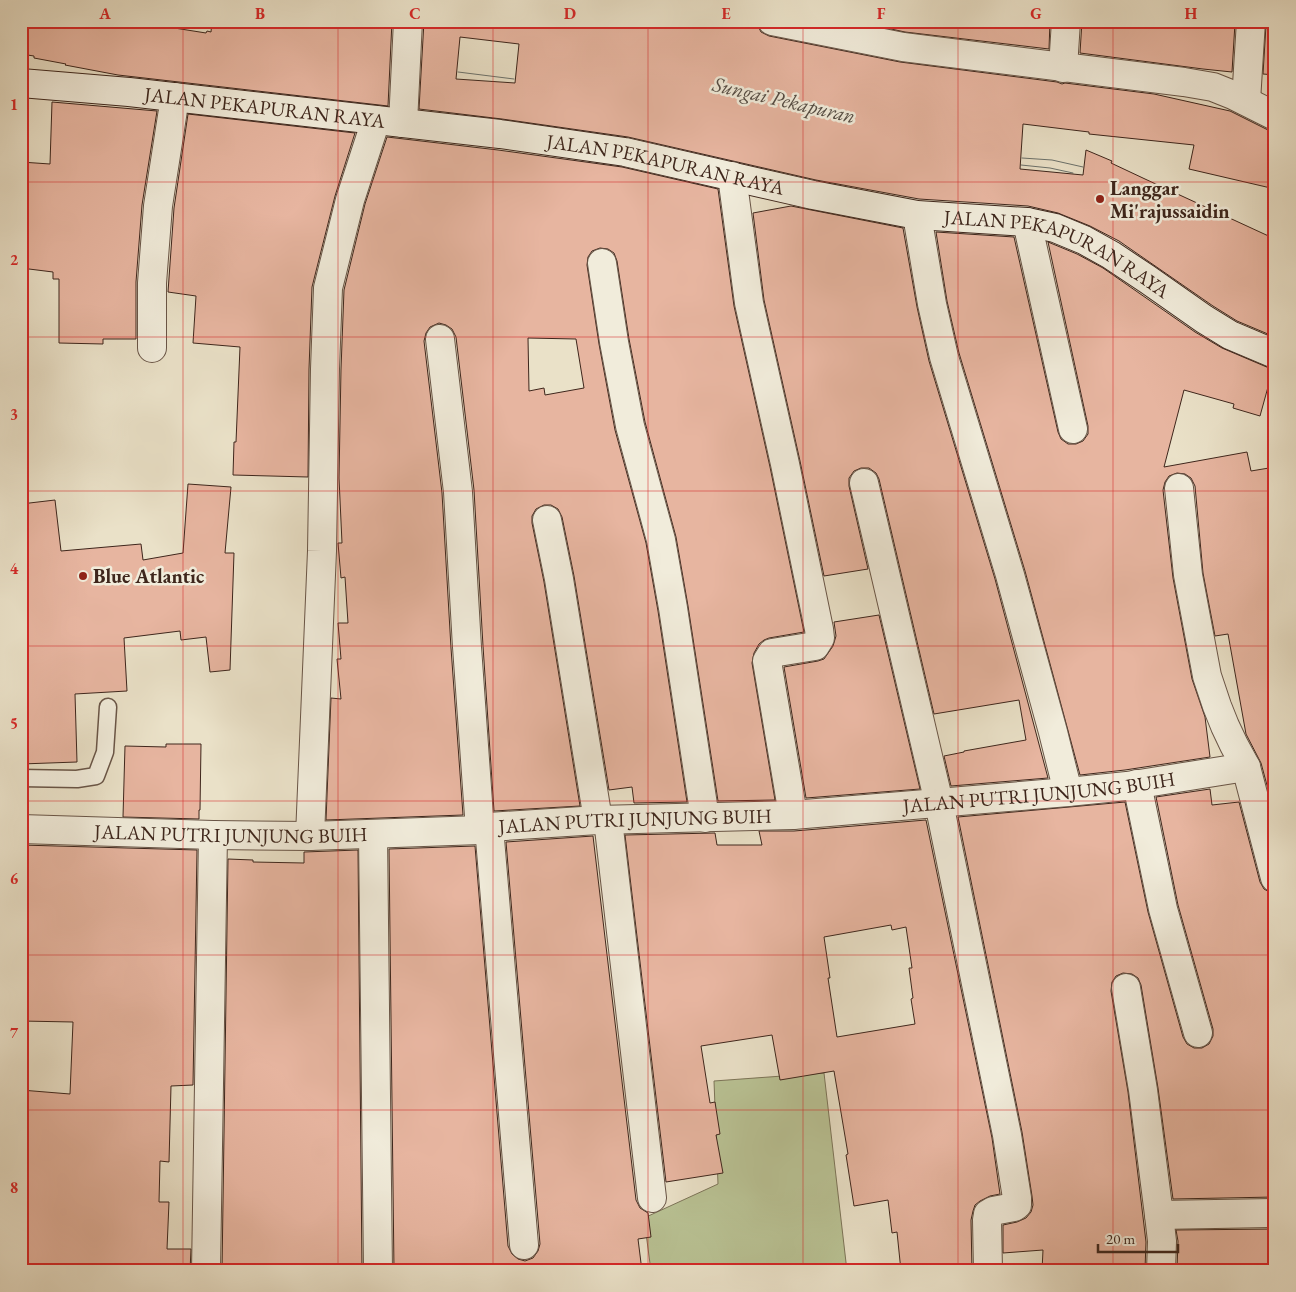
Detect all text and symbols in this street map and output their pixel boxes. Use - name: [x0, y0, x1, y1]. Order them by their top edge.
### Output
- text: A: [98, 3, 111, 24]
- text: B: [255, 3, 265, 24]
- text: C: [409, 3, 421, 24]
- text: D: [564, 3, 576, 24]
- text: E: [721, 3, 731, 24]
- text: F: [877, 3, 886, 24]
- text: G: [1030, 3, 1042, 24]
- text: H: [1185, 3, 1198, 24]
- water label: Sungai Pekapuran: [709, 70, 858, 129]
- street label: JALAN PEKAPURAN RAYA: [141, 81, 387, 134]
- text: 1: [10, 94, 18, 115]
- street label: JALAN PEKAPURAN RAYA: [543, 128, 787, 201]
- place label: Langgar Mi'rajussaidin: [1110, 175, 1230, 224]
- marker: Langgar Mi'rajussaidin: [1094, 193, 1106, 205]
- street label: JALAN PEKAPURAN RAYA: [941, 204, 1175, 304]
- text: 2: [10, 249, 19, 270]
- text: 3: [10, 404, 18, 425]
- text: 4: [10, 558, 19, 579]
- place label: Blue Atlantic: [93, 563, 204, 589]
- marker: Blue Atlantic: [77, 570, 89, 582]
- text: 5: [10, 713, 18, 734]
- street label: JALAN PUTRI JUNJUNG BUIH: [900, 766, 1177, 819]
- street label: JALAN PUTRI JUNJUNG BUIH: [496, 803, 772, 839]
- street label: JALAN PUTRI JUNJUNG BUIH: [92, 818, 368, 849]
- text: 6: [10, 868, 19, 889]
- text: 7: [10, 1022, 19, 1043]
- text: 8: [10, 1177, 18, 1198]
- scale bar: [1098, 1222, 1178, 1254]
- text: 20 m: [1106, 1229, 1135, 1248]

